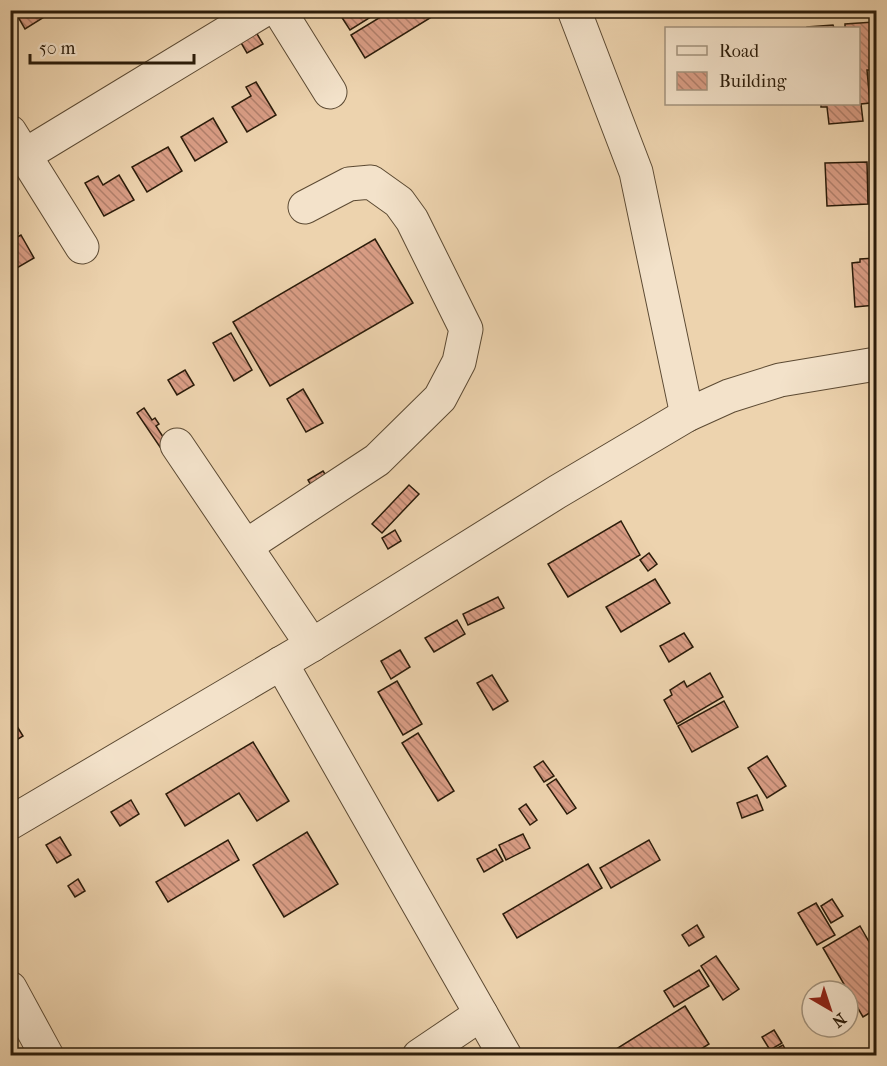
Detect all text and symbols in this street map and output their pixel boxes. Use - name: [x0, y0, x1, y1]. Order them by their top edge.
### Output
- scale bar: [30, 27, 194, 65]
- legend: [665, 27, 860, 105]
- text: 50 m: [39, 38, 76, 59]
- text: Road: [719, 41, 759, 62]
- text: Building: [719, 71, 787, 92]
- north arrow: [800, 979, 860, 1039]
- text: N: [828, 1009, 850, 1032]

